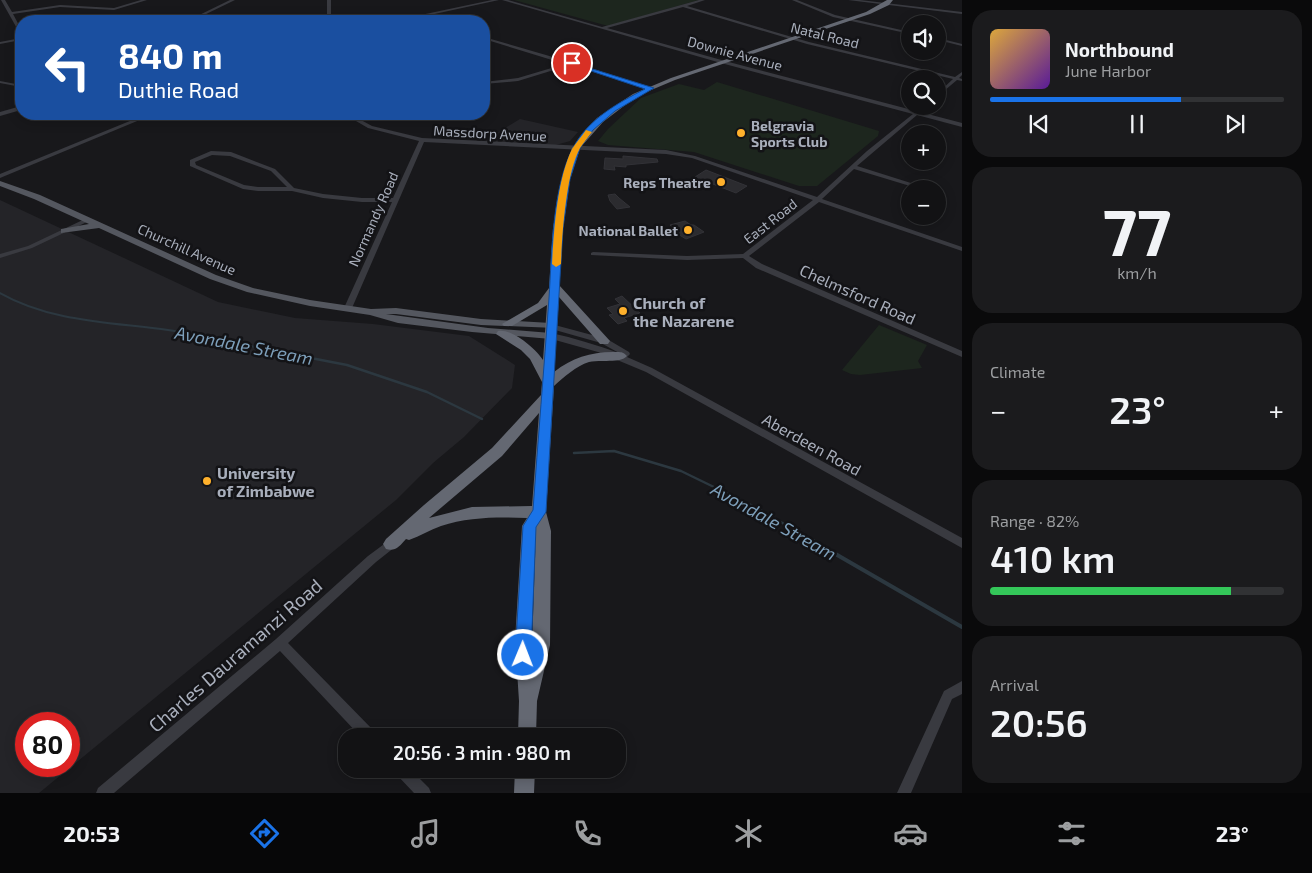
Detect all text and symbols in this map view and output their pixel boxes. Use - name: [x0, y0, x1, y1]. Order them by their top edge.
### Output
- map controls: [901, 15, 946, 225]
- button: sound: [901, 15, 946, 60]
- street label: Natal Road: [789, 18, 861, 52]
- street label: Downie Avenue: [686, 32, 784, 74]
- text: 840 m: [118, 34, 223, 76]
- icon: left: [35, 35, 100, 100]
- text: Northbound: [1065, 38, 1174, 61]
- pin: [551, 42, 593, 84]
- icon: arrive: [558, 49, 586, 77]
- text: June Harbor: [1065, 61, 1152, 80]
- button: search: [901, 70, 946, 115]
- text: Duthie Road: [118, 76, 239, 102]
- icon: previous: [1025, 110, 1053, 138]
- icon: pause: [1123, 110, 1151, 138]
- icon: next: [1221, 110, 1249, 138]
- place label: Belgravia Sports Club: [751, 117, 827, 150]
- street label: Massdorp Avenue: [433, 122, 547, 144]
- button: +: [901, 125, 946, 170]
- marker: Belgravia Sports Club: [735, 127, 747, 139]
- street label: Normandy Road: [344, 169, 402, 269]
- place label: Reps Theatre: [623, 174, 711, 191]
- marker: Reps Theatre: [715, 176, 727, 188]
- button: −: [901, 180, 946, 225]
- text: 77: [1103, 191, 1171, 269]
- street label: East Road: [740, 195, 800, 247]
- street label: Churchill Avenue: [135, 220, 239, 278]
- place label: National Ballet: [579, 222, 678, 239]
- marker: National Ballet: [682, 224, 694, 236]
- street label: Chelmsford Road: [797, 260, 919, 328]
- text: km/h: [1117, 263, 1157, 282]
- place label: Church of the Nazarene: [633, 293, 734, 330]
- marker: Church of the Nazarene: [617, 305, 629, 317]
- water label: Avondale Stream: [172, 321, 315, 369]
- text: Climate: [990, 362, 1045, 381]
- text: 23°: [1109, 386, 1166, 432]
- text: −: [990, 393, 1006, 427]
- text: +: [1269, 393, 1284, 427]
- street label: Aberdeen Road: [759, 409, 865, 479]
- place label: University of Zimbabwe: [217, 463, 315, 500]
- marker: University of Zimbabwe: [201, 475, 213, 487]
- water label: Avondale Stream: [707, 477, 841, 565]
- text: Range · 82%: [990, 511, 1079, 530]
- text: 410 km: [990, 535, 1115, 581]
- street label: Charles Dauramanzi Road: [144, 573, 326, 737]
- position arrow: [496, 628, 548, 680]
- text: Arrival: [990, 675, 1039, 694]
- text: 20:56: [990, 699, 1088, 745]
- speed limit sign: 80: [15, 712, 80, 777]
- text: 20:56 · 3 min · 980 m: [393, 741, 571, 764]
- icon: directions: [247, 816, 282, 851]
- icon: music: [408, 816, 443, 851]
- icon: phone: [570, 816, 605, 851]
- icon: climate: [731, 816, 766, 851]
- icon: car: [893, 816, 928, 851]
- icon: filters: [1054, 816, 1089, 851]
- text: 20:53: [63, 820, 120, 846]
- text: 23°: [1216, 820, 1249, 846]

